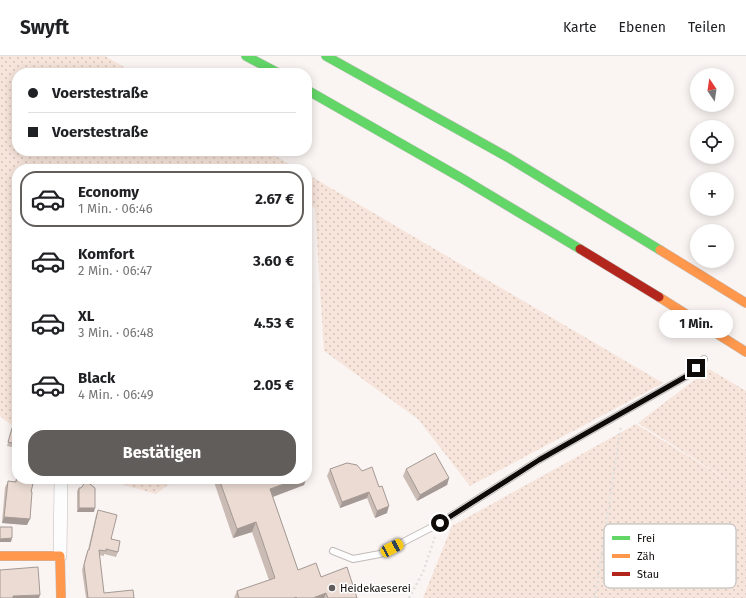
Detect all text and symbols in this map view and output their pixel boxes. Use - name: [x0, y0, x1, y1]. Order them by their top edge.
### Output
- text: Swyft: [20, 16, 69, 39]
- text: Karte: [563, 19, 597, 36]
- text: Ebenen: [619, 19, 666, 36]
- text: Teilen: [688, 19, 726, 36]
- north arrow: [690, 68, 734, 112]
- map controls: [690, 68, 734, 268]
- text: Voerstestraße: [52, 84, 148, 102]
- button: locate: [690, 120, 734, 164]
- text: Voerstestraße: [52, 123, 148, 141]
- button: +: [690, 172, 734, 216]
- icon: car: [30, 181, 66, 217]
- text: Economy: [78, 183, 139, 201]
- text: 2.67 €: [255, 190, 294, 208]
- text: 1 Min. · 06:46: [78, 201, 153, 216]
- button: −: [690, 224, 734, 268]
- icon: car: [30, 243, 66, 279]
- text: Komfort: [78, 245, 134, 263]
- text: 3.60 €: [253, 252, 294, 270]
- text: 2 Min. · 06:47: [78, 263, 152, 278]
- icon: car: [30, 305, 66, 341]
- text: XL: [78, 307, 94, 325]
- callout: 1 Min.: [659, 310, 733, 338]
- text: 4.53 €: [254, 314, 294, 332]
- text: 1 Min.: [679, 316, 713, 331]
- text: 3 Min. · 06:48: [78, 325, 154, 340]
- route end: [687, 359, 705, 377]
- icon: car: [30, 367, 66, 403]
- text: Black: [78, 369, 115, 387]
- text: 2.05 €: [254, 376, 294, 394]
- text: 4 Min. · 06:49: [78, 387, 154, 402]
- button: Bestätigen: [28, 430, 296, 476]
- route start: [431, 514, 449, 532]
- legend: [604, 524, 736, 588]
- text: Frei: [637, 532, 655, 545]
- car: [379, 537, 405, 559]
- text: Zäh: [637, 550, 655, 563]
- text: Stau: [637, 568, 659, 581]
- place label: Heidekaeserei: [340, 582, 411, 595]
- marker: Heidekaeserei: [327, 583, 337, 593]

